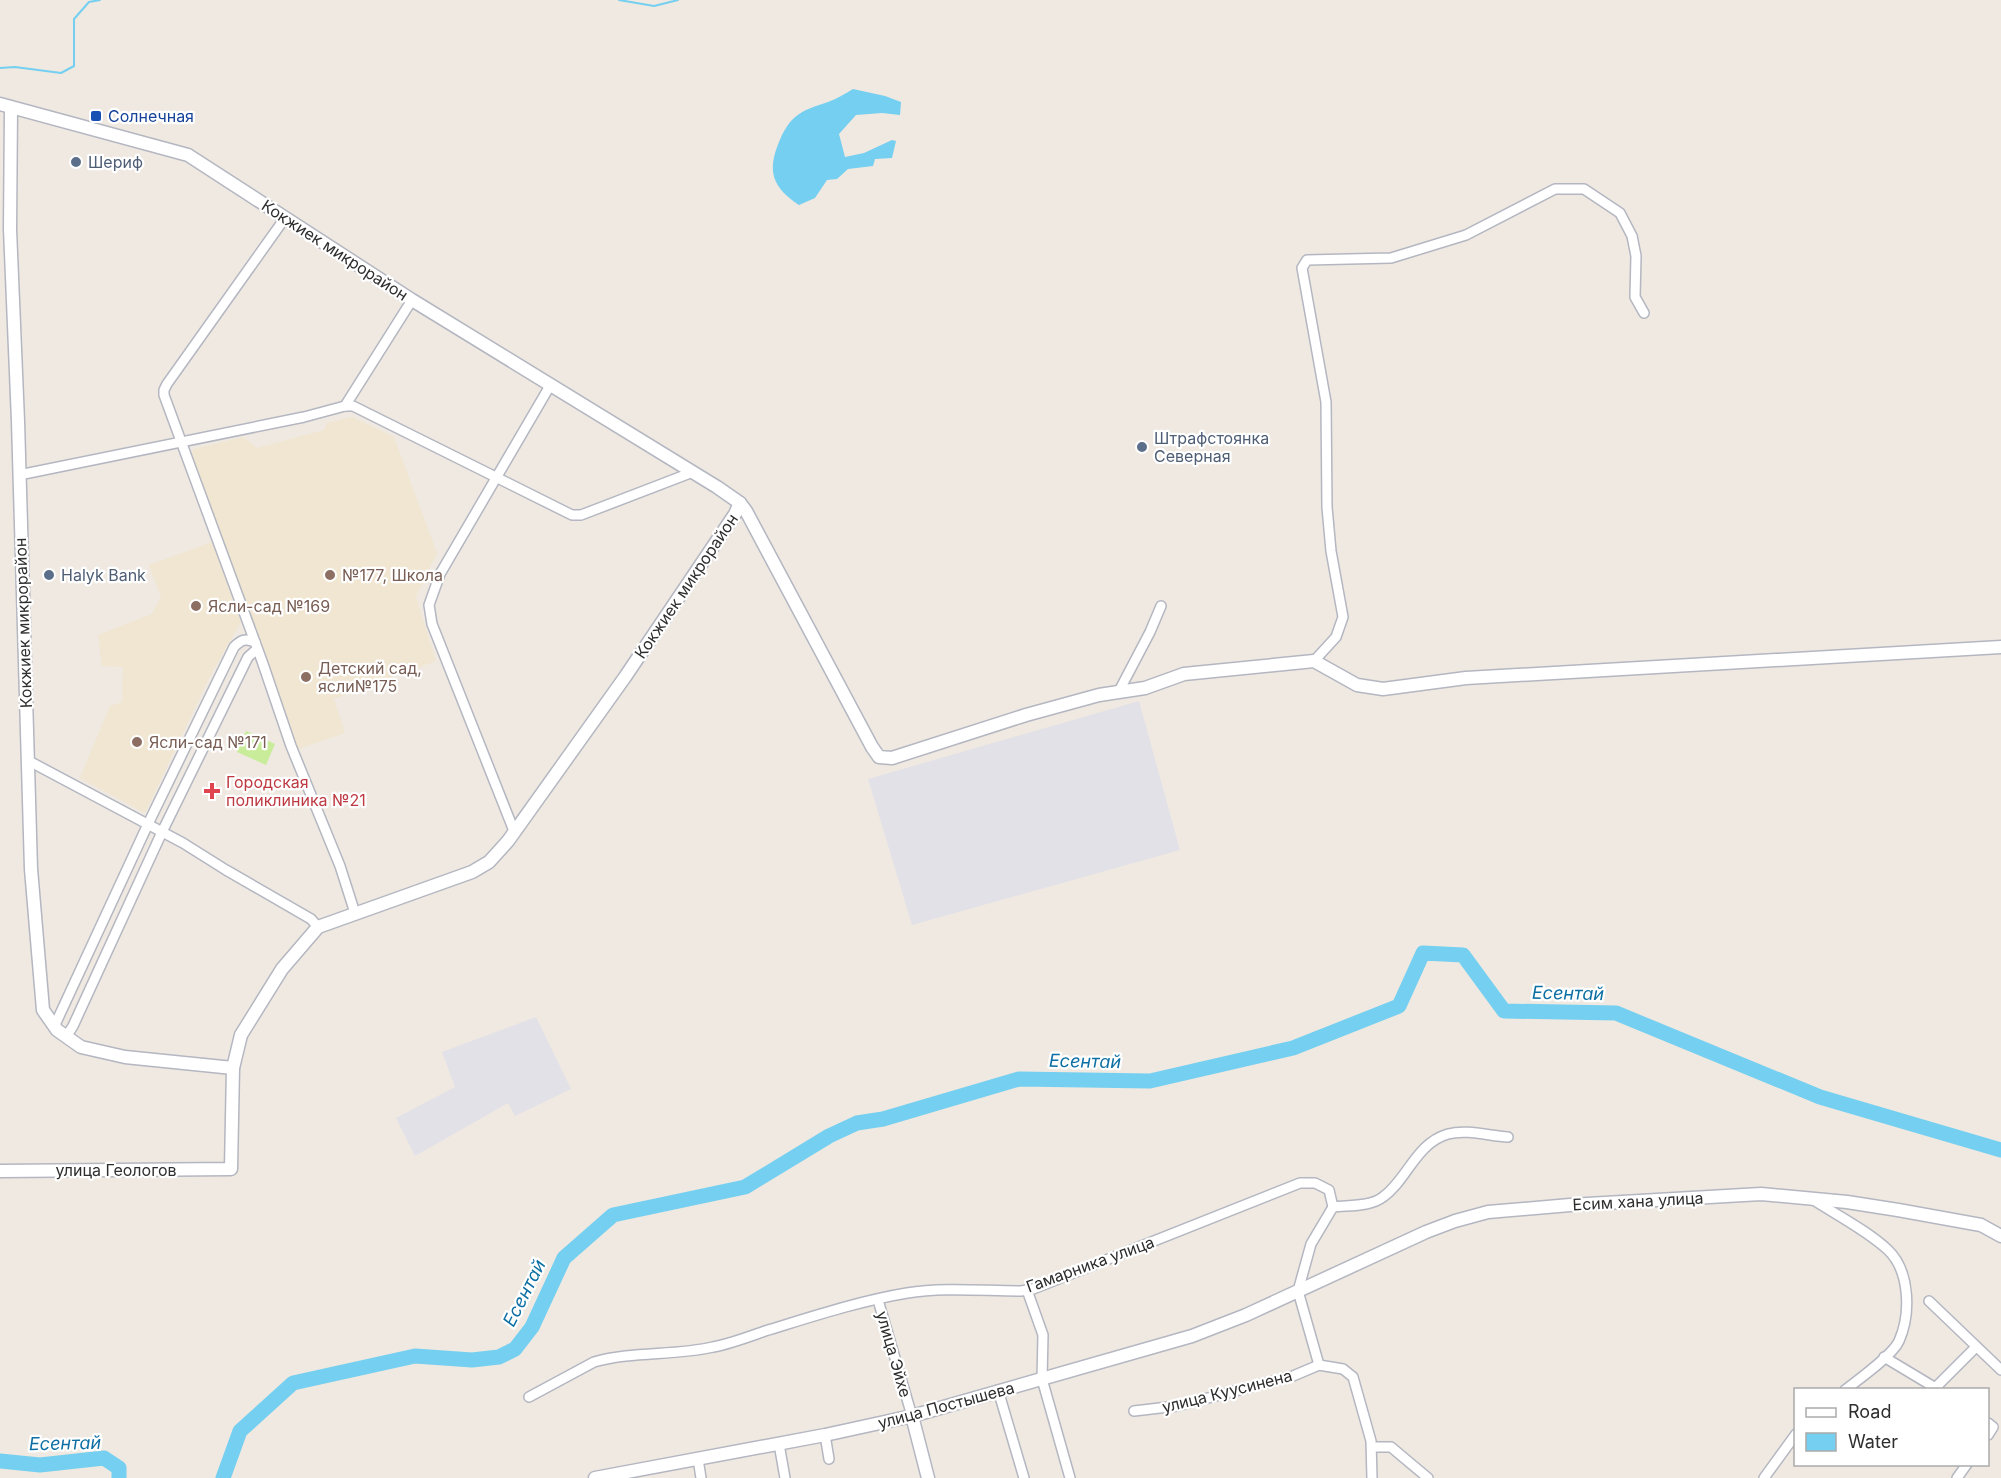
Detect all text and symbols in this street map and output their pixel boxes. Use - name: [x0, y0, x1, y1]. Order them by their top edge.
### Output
- place label: Солнечная: [108, 106, 194, 126]
- marker: Солнечная: [89, 109, 103, 123]
- place label: Шериф: [88, 152, 143, 172]
- marker: Шериф: [69, 155, 83, 169]
- street label: Кокжиек микрорайон: [258, 195, 412, 305]
- place label: Штрафстоянка Северная: [1154, 428, 1269, 466]
- marker: Штрафстоянка Северная: [1135, 440, 1149, 454]
- street label: Кокжиек микрорайон: [630, 510, 742, 662]
- street label: Кокжиек микрорайон: [10, 537, 36, 709]
- place label: Halyk Bank: [61, 565, 146, 585]
- place label: №177, Школа: [342, 565, 443, 585]
- marker: Halyk Bank: [42, 568, 56, 582]
- marker: №177, Школа: [323, 568, 337, 582]
- place label: Ясли-сад №169: [208, 596, 330, 616]
- marker: Ясли-сад №169: [189, 599, 203, 613]
- place label: Детский сад, ясли№175: [318, 658, 422, 696]
- marker: Детский сад, ясли№175: [299, 670, 313, 684]
- place label: Ясли-сад №171: [149, 732, 267, 752]
- marker: Ясли-сад №171: [130, 735, 144, 749]
- place label: Городская поликлиника №21: [226, 772, 366, 810]
- marker: Городская поликлиника №21: [203, 782, 221, 800]
- water label: Есентай: [1532, 982, 1605, 1004]
- water label: Есентай: [1049, 1050, 1122, 1072]
- street label: улица Геологов: [55, 1160, 177, 1180]
- street label: Есим хана улица: [1572, 1188, 1704, 1214]
- street label: Гамарника улица: [1023, 1232, 1157, 1296]
- water label: Есентай: [498, 1256, 550, 1330]
- street label: улица Эйхе: [872, 1309, 916, 1399]
- street label: улица Куусинена: [1160, 1365, 1294, 1417]
- street label: улица Постышева: [876, 1377, 1016, 1433]
- legend: [1794, 1388, 1989, 1466]
- text: Road: [1848, 1401, 1891, 1422]
- text: Water: [1848, 1431, 1898, 1452]
- water label: Есентай: [29, 1432, 102, 1454]

